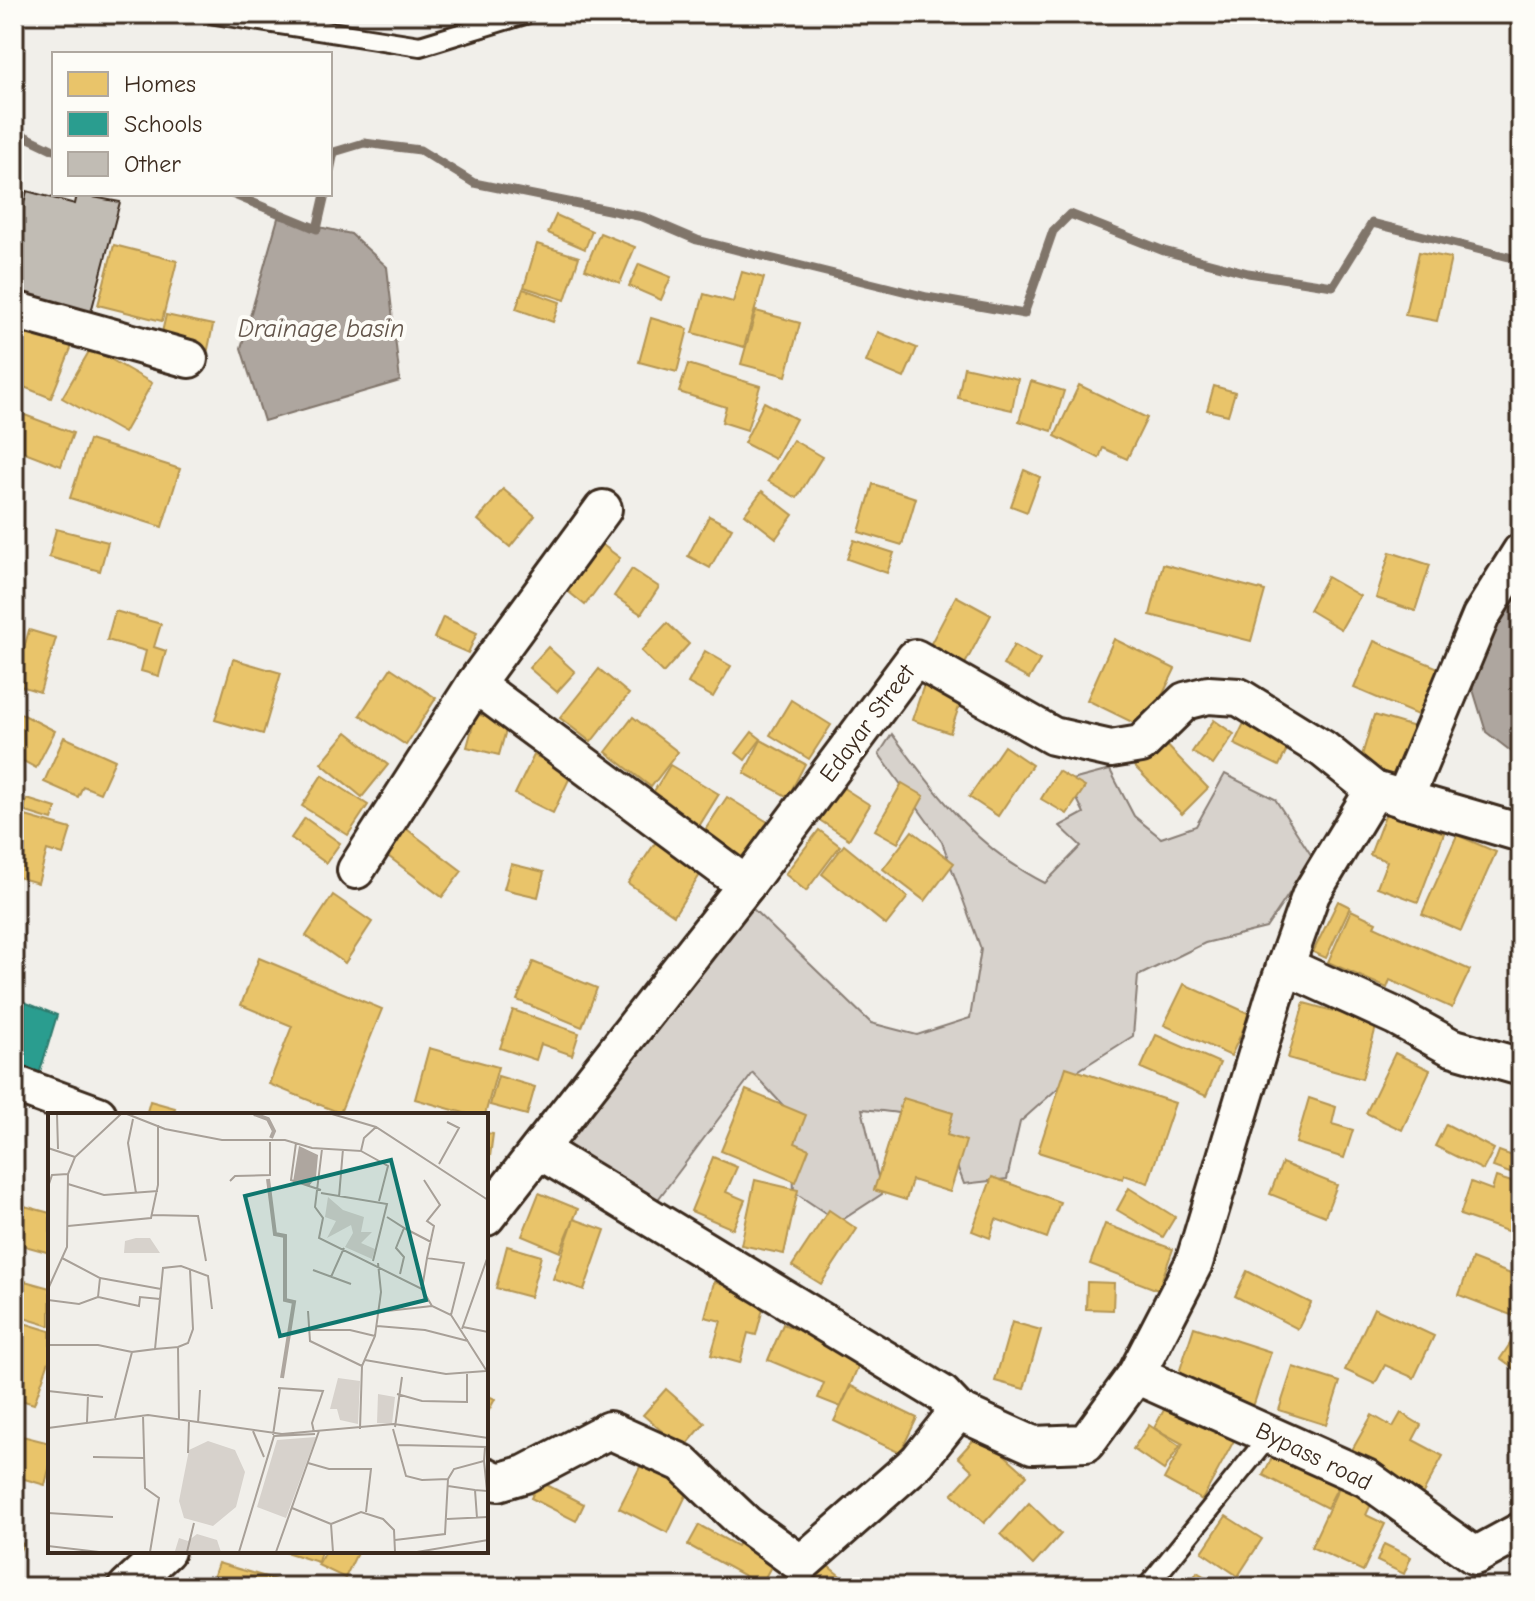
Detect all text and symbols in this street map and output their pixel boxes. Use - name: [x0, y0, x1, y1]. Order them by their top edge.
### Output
- legend: [52, 52, 332, 196]
- text: Homes: [124, 70, 196, 98]
- text: Schools: [124, 110, 202, 138]
- text: Other: [124, 150, 181, 178]
- water label: Drainage basin: [238, 314, 404, 344]
- street label: Edayar Street: [814, 658, 921, 787]
- inset map: [48, 1113, 488, 1553]
- street label: Bypass road: [1251, 1416, 1377, 1496]

